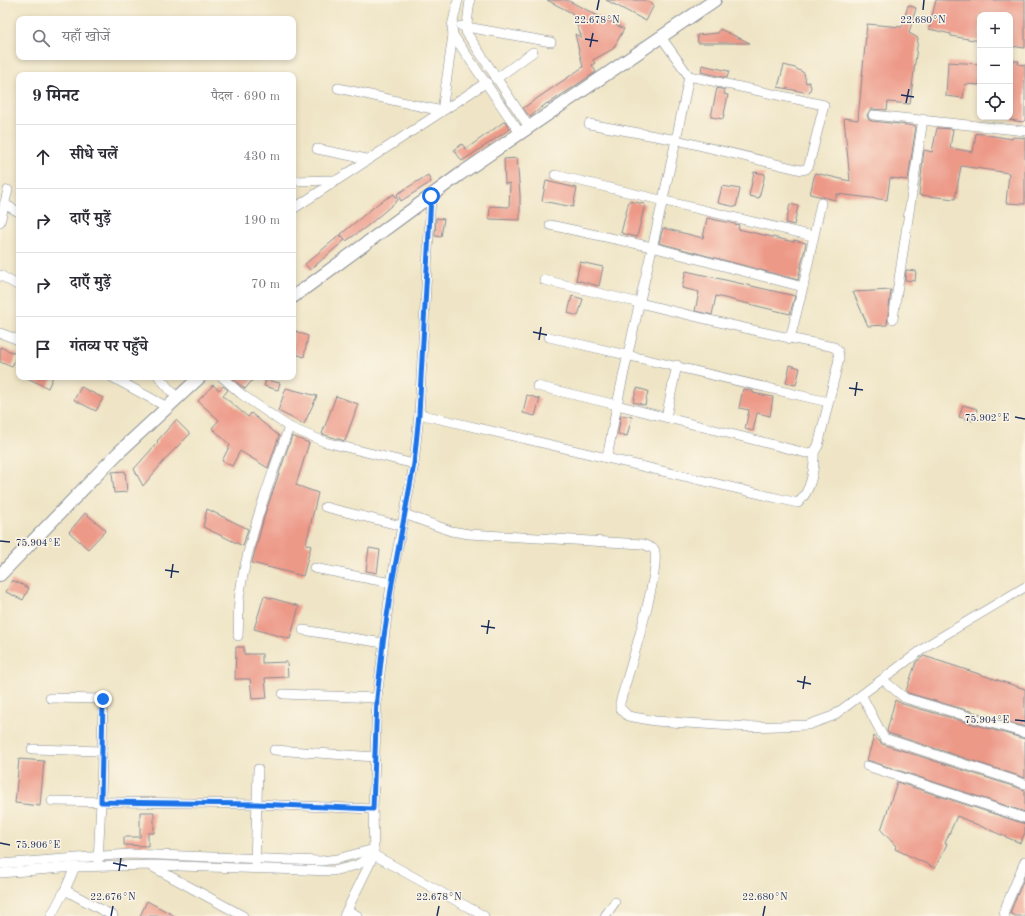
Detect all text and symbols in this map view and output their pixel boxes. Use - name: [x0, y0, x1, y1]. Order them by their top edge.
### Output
- map controls: [977, 12, 1013, 120]
- button: +: [977, 12, 1013, 48]
- text: 22.678°N: [574, 15, 620, 25]
- text: 22.680°N: [900, 15, 946, 25]
- search box: [16, 16, 296, 60]
- icon: search: [30, 27, 52, 49]
- text: यहाँ खोजें: [62, 30, 110, 45]
- button: −: [977, 48, 1013, 84]
- button: locate: [977, 84, 1013, 120]
- text: 9 मिनट: [32, 88, 79, 105]
- text: पैदल · 690 m: [211, 90, 280, 103]
- icon: ahead: [32, 146, 54, 168]
- text: सीधे चलें: [70, 148, 118, 163]
- text: 430 m: [243, 150, 280, 163]
- route start: [422, 187, 440, 205]
- icon: right: [32, 210, 54, 232]
- text: दाएँ मुड़ें: [70, 212, 111, 227]
- text: 190 m: [243, 214, 280, 227]
- icon: right: [32, 274, 54, 296]
- text: दाएँ मुड़ें: [70, 276, 111, 291]
- text: 70 m: [251, 278, 280, 291]
- icon: arrive: [32, 338, 54, 360]
- text: गंतव्य पर पहुँचे: [70, 340, 148, 355]
- text: 75.902°E: [965, 413, 1009, 423]
- text: 75.904°E: [16, 538, 60, 548]
- route end: [94, 690, 112, 708]
- text: 75.904°E: [965, 715, 1009, 725]
- text: 75.906°E: [16, 840, 60, 850]
- text: 22.676°N: [90, 892, 136, 902]
- text: 22.678°N: [416, 892, 462, 902]
- text: 22.680°N: [742, 892, 788, 902]

